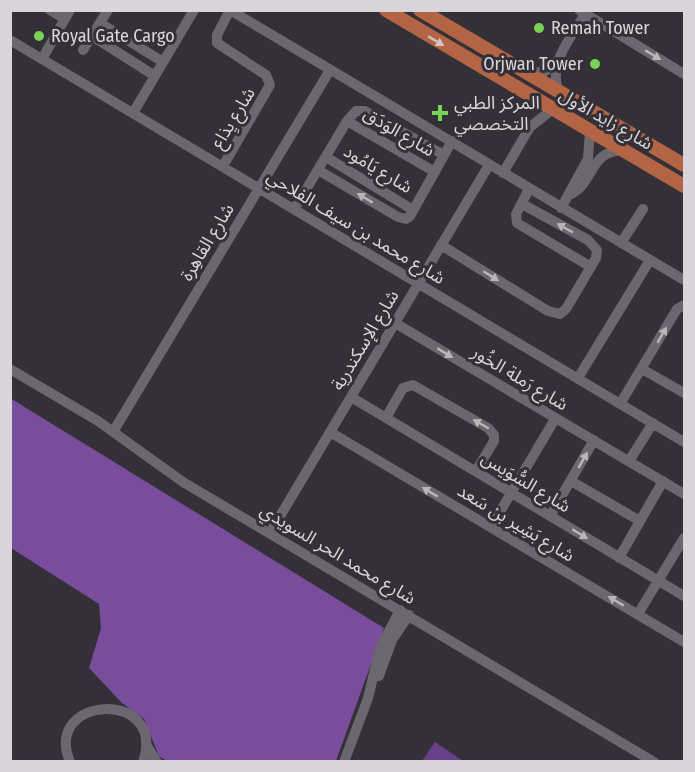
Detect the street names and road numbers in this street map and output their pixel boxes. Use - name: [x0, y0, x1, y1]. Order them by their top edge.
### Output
- street label: شارع يِذاع: [206, 83, 262, 154]
- street label: شارع زايد الأول: [554, 83, 657, 157]
- street label: شارع الوَدَق: [358, 103, 439, 164]
- street label: شارع يَامُود: [338, 140, 416, 201]
- street label: شارع محمد بن سيف الفلاحي: [261, 165, 449, 292]
- street label: شارع القاهِرة: [175, 199, 241, 286]
- street label: شارع الإسكندرية: [326, 286, 406, 396]
- street label: شارع رَملة الخُور: [465, 340, 572, 418]
- street label: شارع السُّوَيس: [476, 447, 575, 520]
- street label: شارع بَشِير بن سَعد: [452, 479, 579, 569]
- street label: شارع محمد الحر السويدي: [255, 499, 420, 612]

